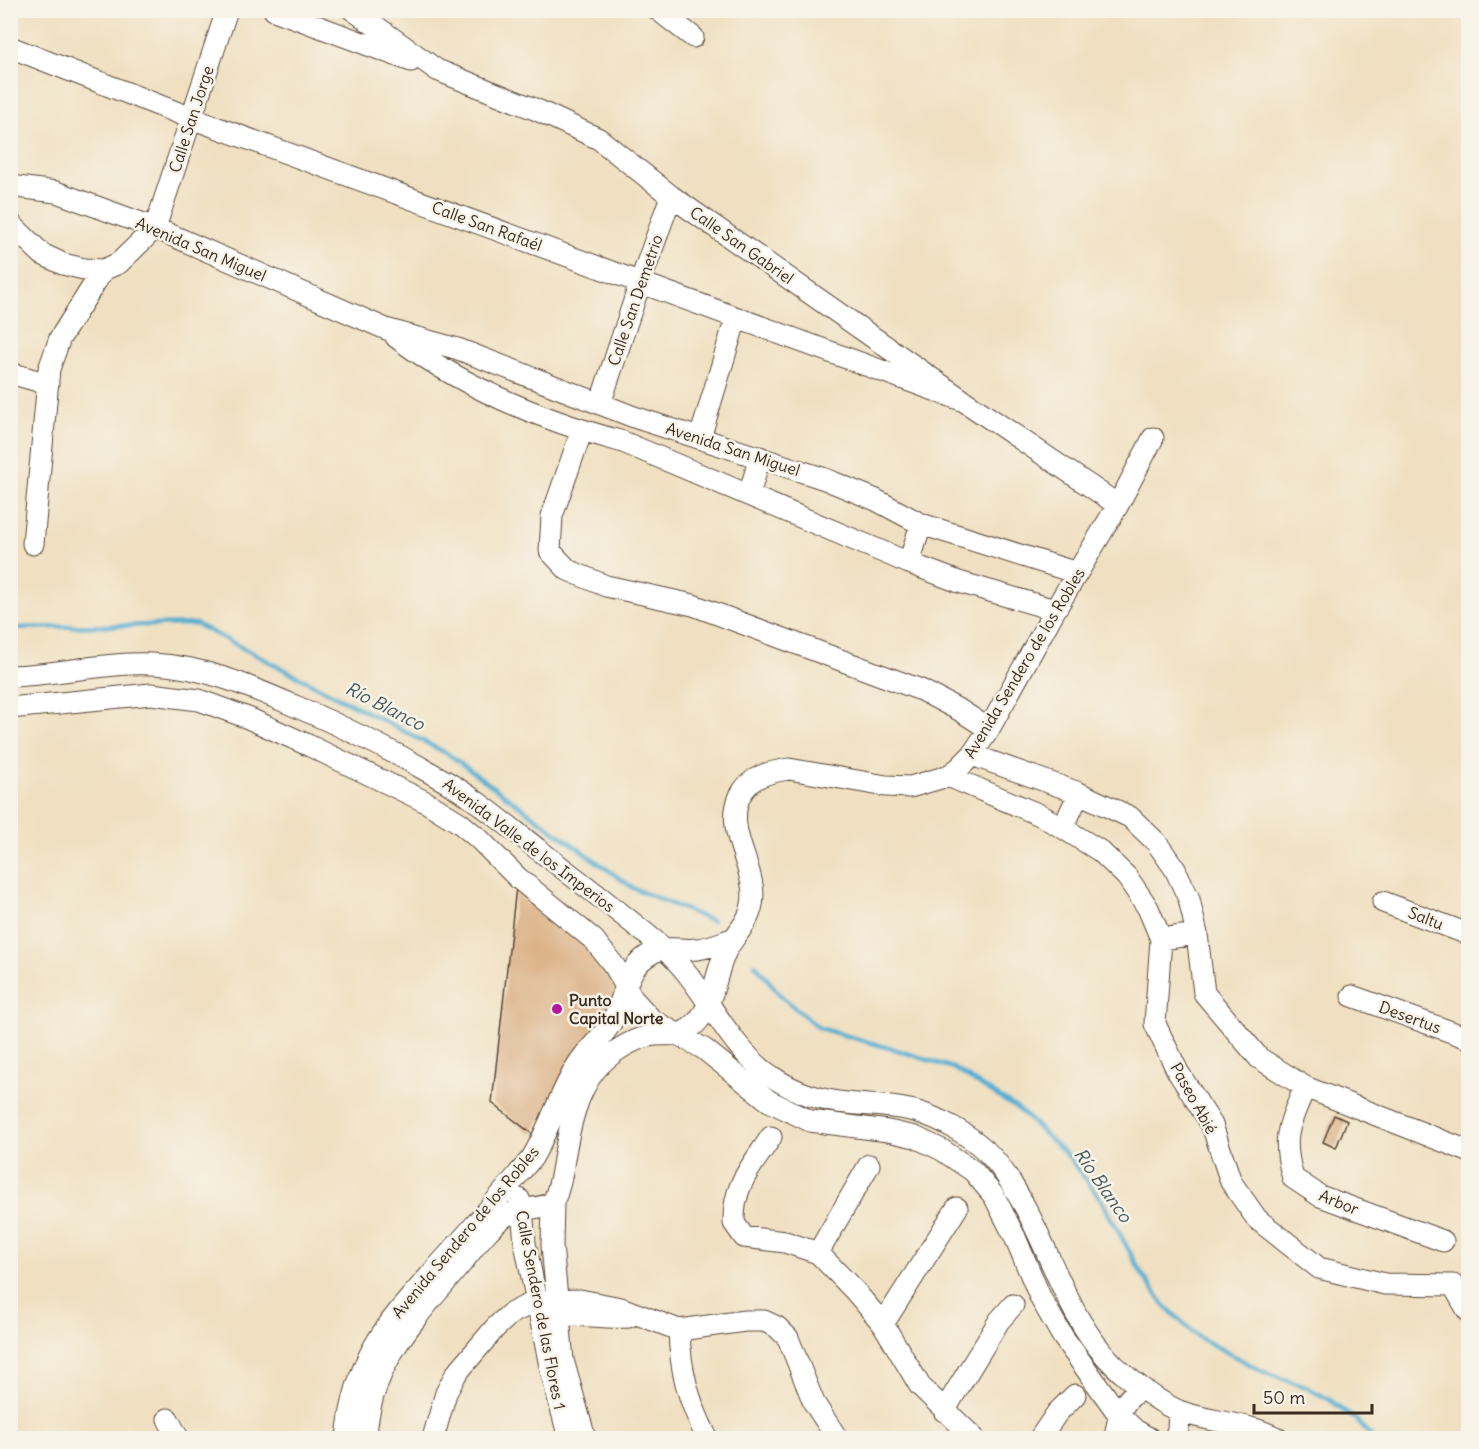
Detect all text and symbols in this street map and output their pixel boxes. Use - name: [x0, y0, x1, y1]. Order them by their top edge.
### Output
- street label: Calle San Jorge: [164, 63, 218, 175]
- street label: Calle San Rafaél: [429, 197, 545, 255]
- street label: Calle San Gabriel: [686, 202, 798, 288]
- street label: Avenida San Miguel: [133, 212, 269, 286]
- street label: Calle San Demetrio: [603, 232, 667, 368]
- street label: Avenida San Miguel: [663, 418, 803, 480]
- street label: Avenida Sendero de los Robles: [959, 564, 1089, 762]
- water label: Río Blanco: [342, 676, 429, 736]
- street label: Avenida Valle de los Imperios: [439, 774, 619, 916]
- street label: Saltu: [1405, 902, 1447, 934]
- place label: Punto Capital Norte: [569, 990, 664, 1029]
- street label: Desertus: [1376, 997, 1444, 1037]
- marker: Punto Capital Norte: [550, 1002, 564, 1016]
- street label: Paseo Abié: [1166, 1059, 1222, 1137]
- street label: Avenida Sendero de los Robles: [387, 1142, 543, 1322]
- water label: Río Blanco: [1069, 1143, 1137, 1227]
- street label: Arbor: [1316, 1185, 1362, 1219]
- street label: Calle Sendero de las Flores 1: [512, 1209, 570, 1411]
- scale bar: [1254, 1377, 1372, 1415]
- text: 50 m: [1263, 1386, 1305, 1409]

